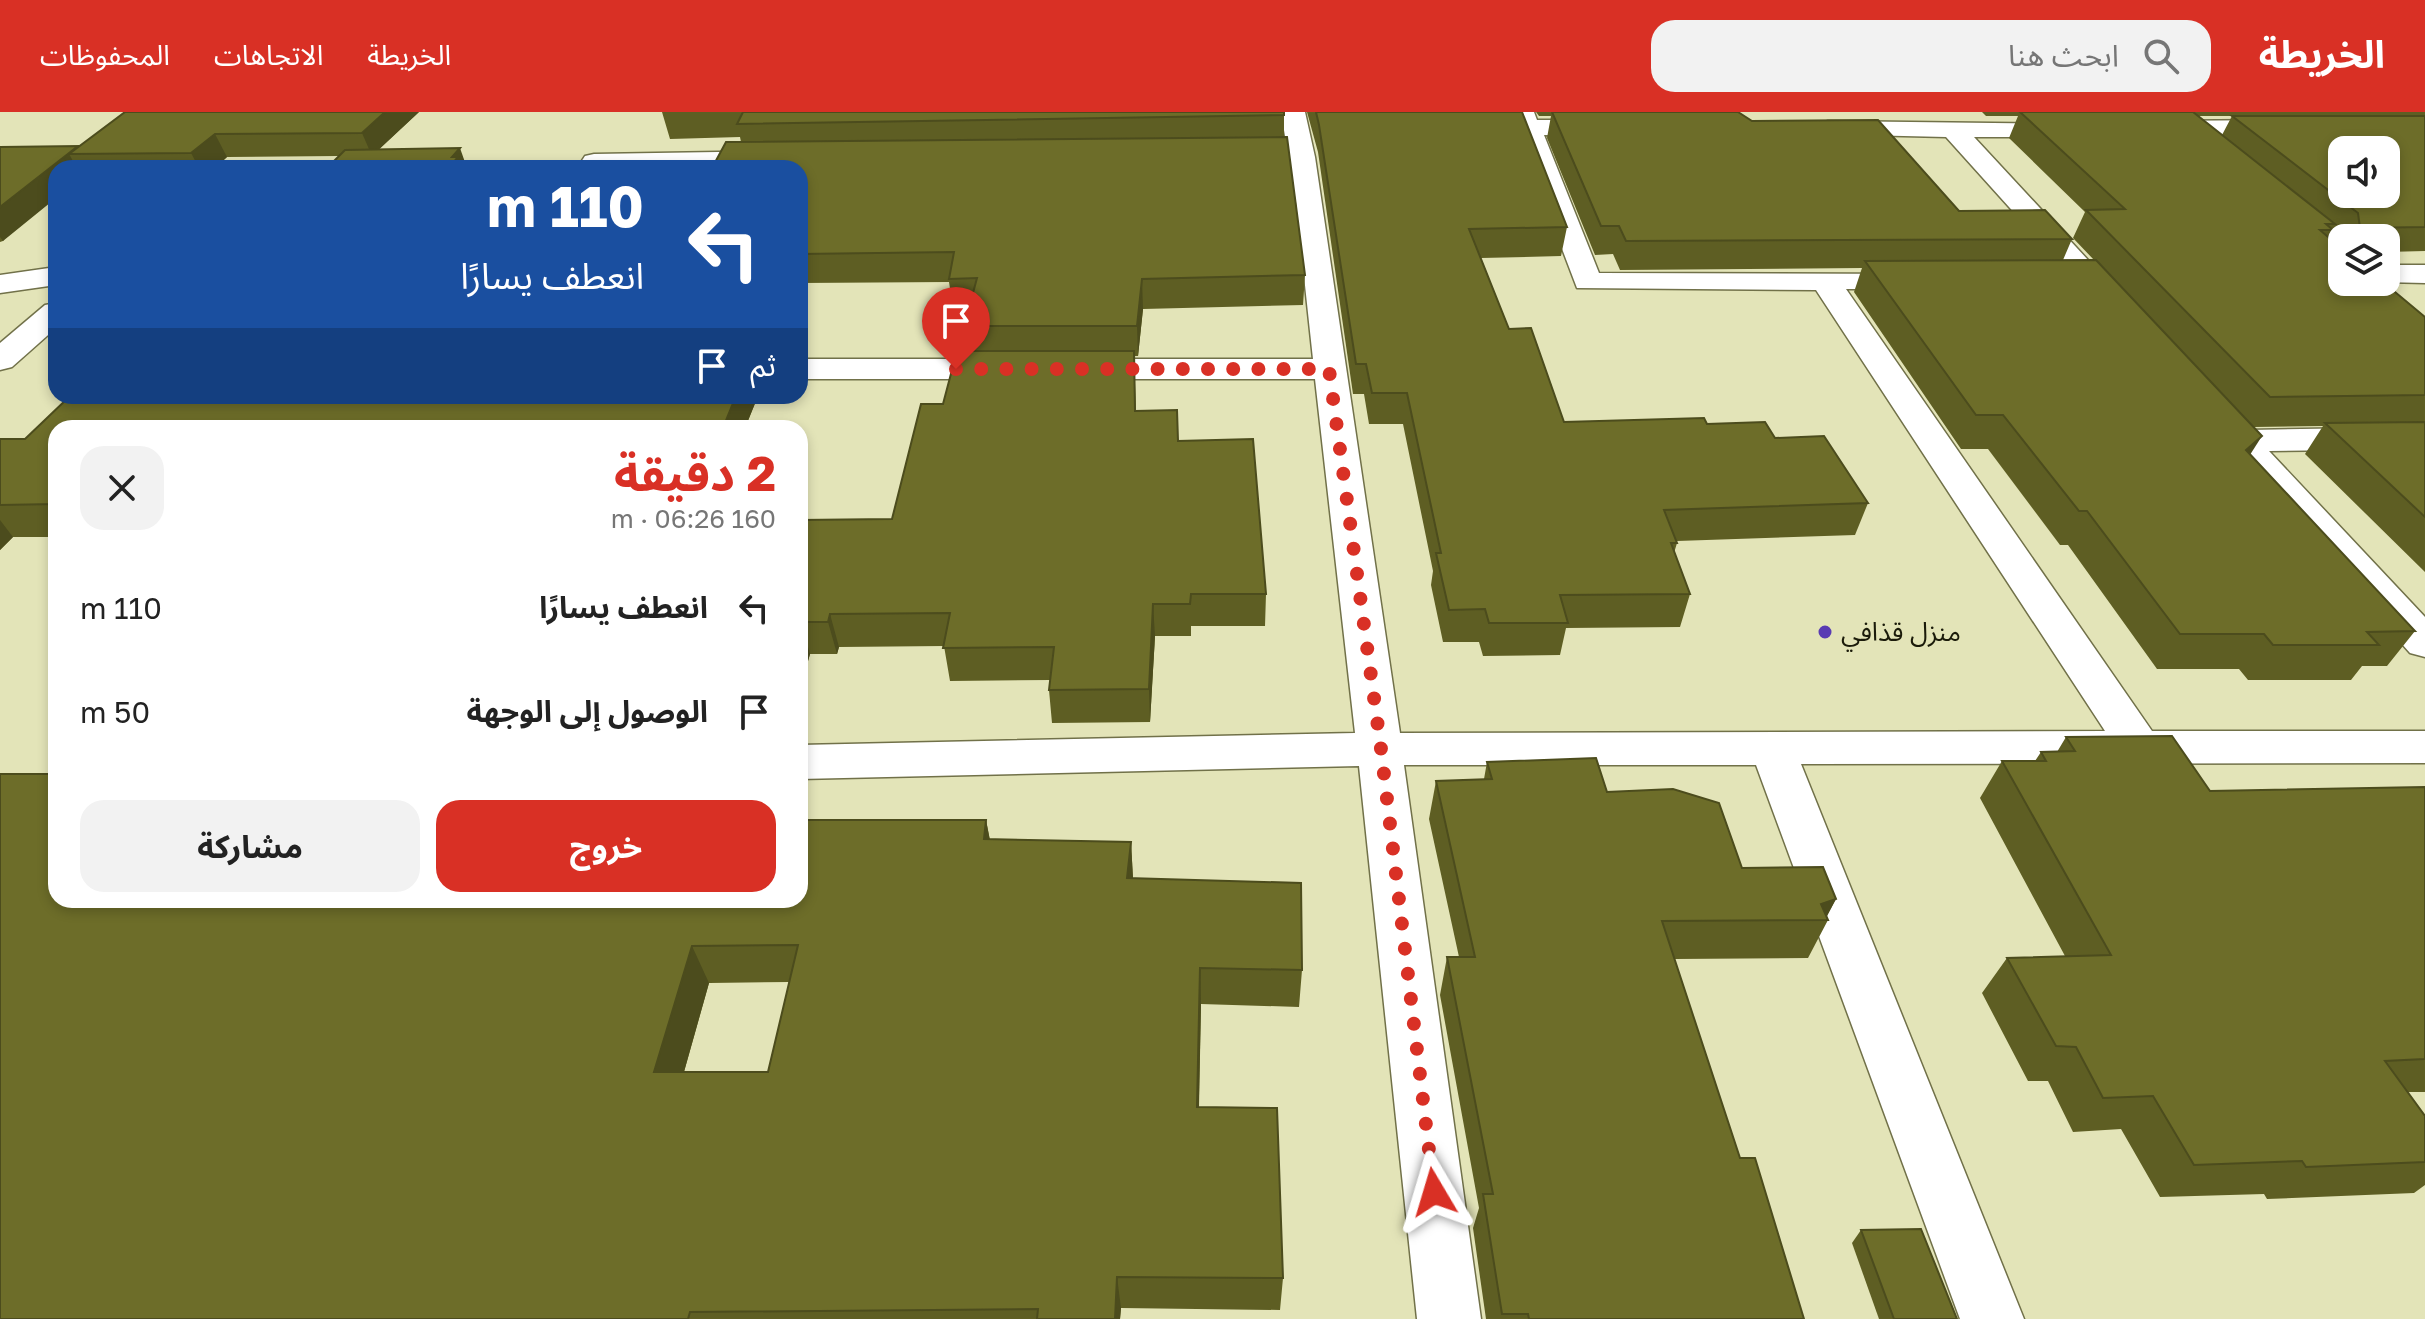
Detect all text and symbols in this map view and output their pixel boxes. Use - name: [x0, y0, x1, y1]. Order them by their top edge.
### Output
- search box: [1651, 20, 2211, 92]
- text: الخريطة: [2259, 31, 2385, 76]
- icon: search: [2139, 34, 2183, 78]
- text: ابحث هنا: [2008, 37, 2119, 73]
- text: المحفوظات: [40, 38, 170, 71]
- text: الاتجاهات: [214, 38, 323, 71]
- text: الخريطة: [367, 38, 451, 71]
- map controls: [2328, 136, 2400, 296]
- button: sound: [2328, 136, 2400, 208]
- text: 110 m: [487, 172, 644, 239]
- icon: left: [672, 192, 776, 296]
- button: layers: [2328, 224, 2400, 296]
- text: انعطف يسارًا: [460, 254, 644, 297]
- pin: [922, 287, 990, 369]
- icon: arrive: [934, 299, 978, 343]
- icon: arrive: [690, 344, 734, 388]
- text: ثم: [750, 347, 776, 383]
- text: 2 دقيقة: [614, 444, 776, 502]
- button: close: [80, 446, 164, 530]
- text: 160 m · 06:26: [611, 503, 776, 534]
- icon: left: [732, 586, 776, 630]
- text: انعطف يسارًا: [539, 589, 708, 625]
- text: 110 m: [80, 590, 162, 626]
- place label: منزل قذافي: [1841, 616, 1961, 652]
- marker: منزل قذافي: [1816, 623, 1834, 641]
- icon: arrive: [732, 690, 776, 734]
- text: الوصول إلى الوجهة: [466, 693, 708, 729]
- text: 50 m: [80, 694, 150, 730]
- button: مشاركة: [80, 800, 420, 892]
- button: خروج: [436, 800, 776, 892]
- position arrow: [1392, 1150, 1476, 1234]

